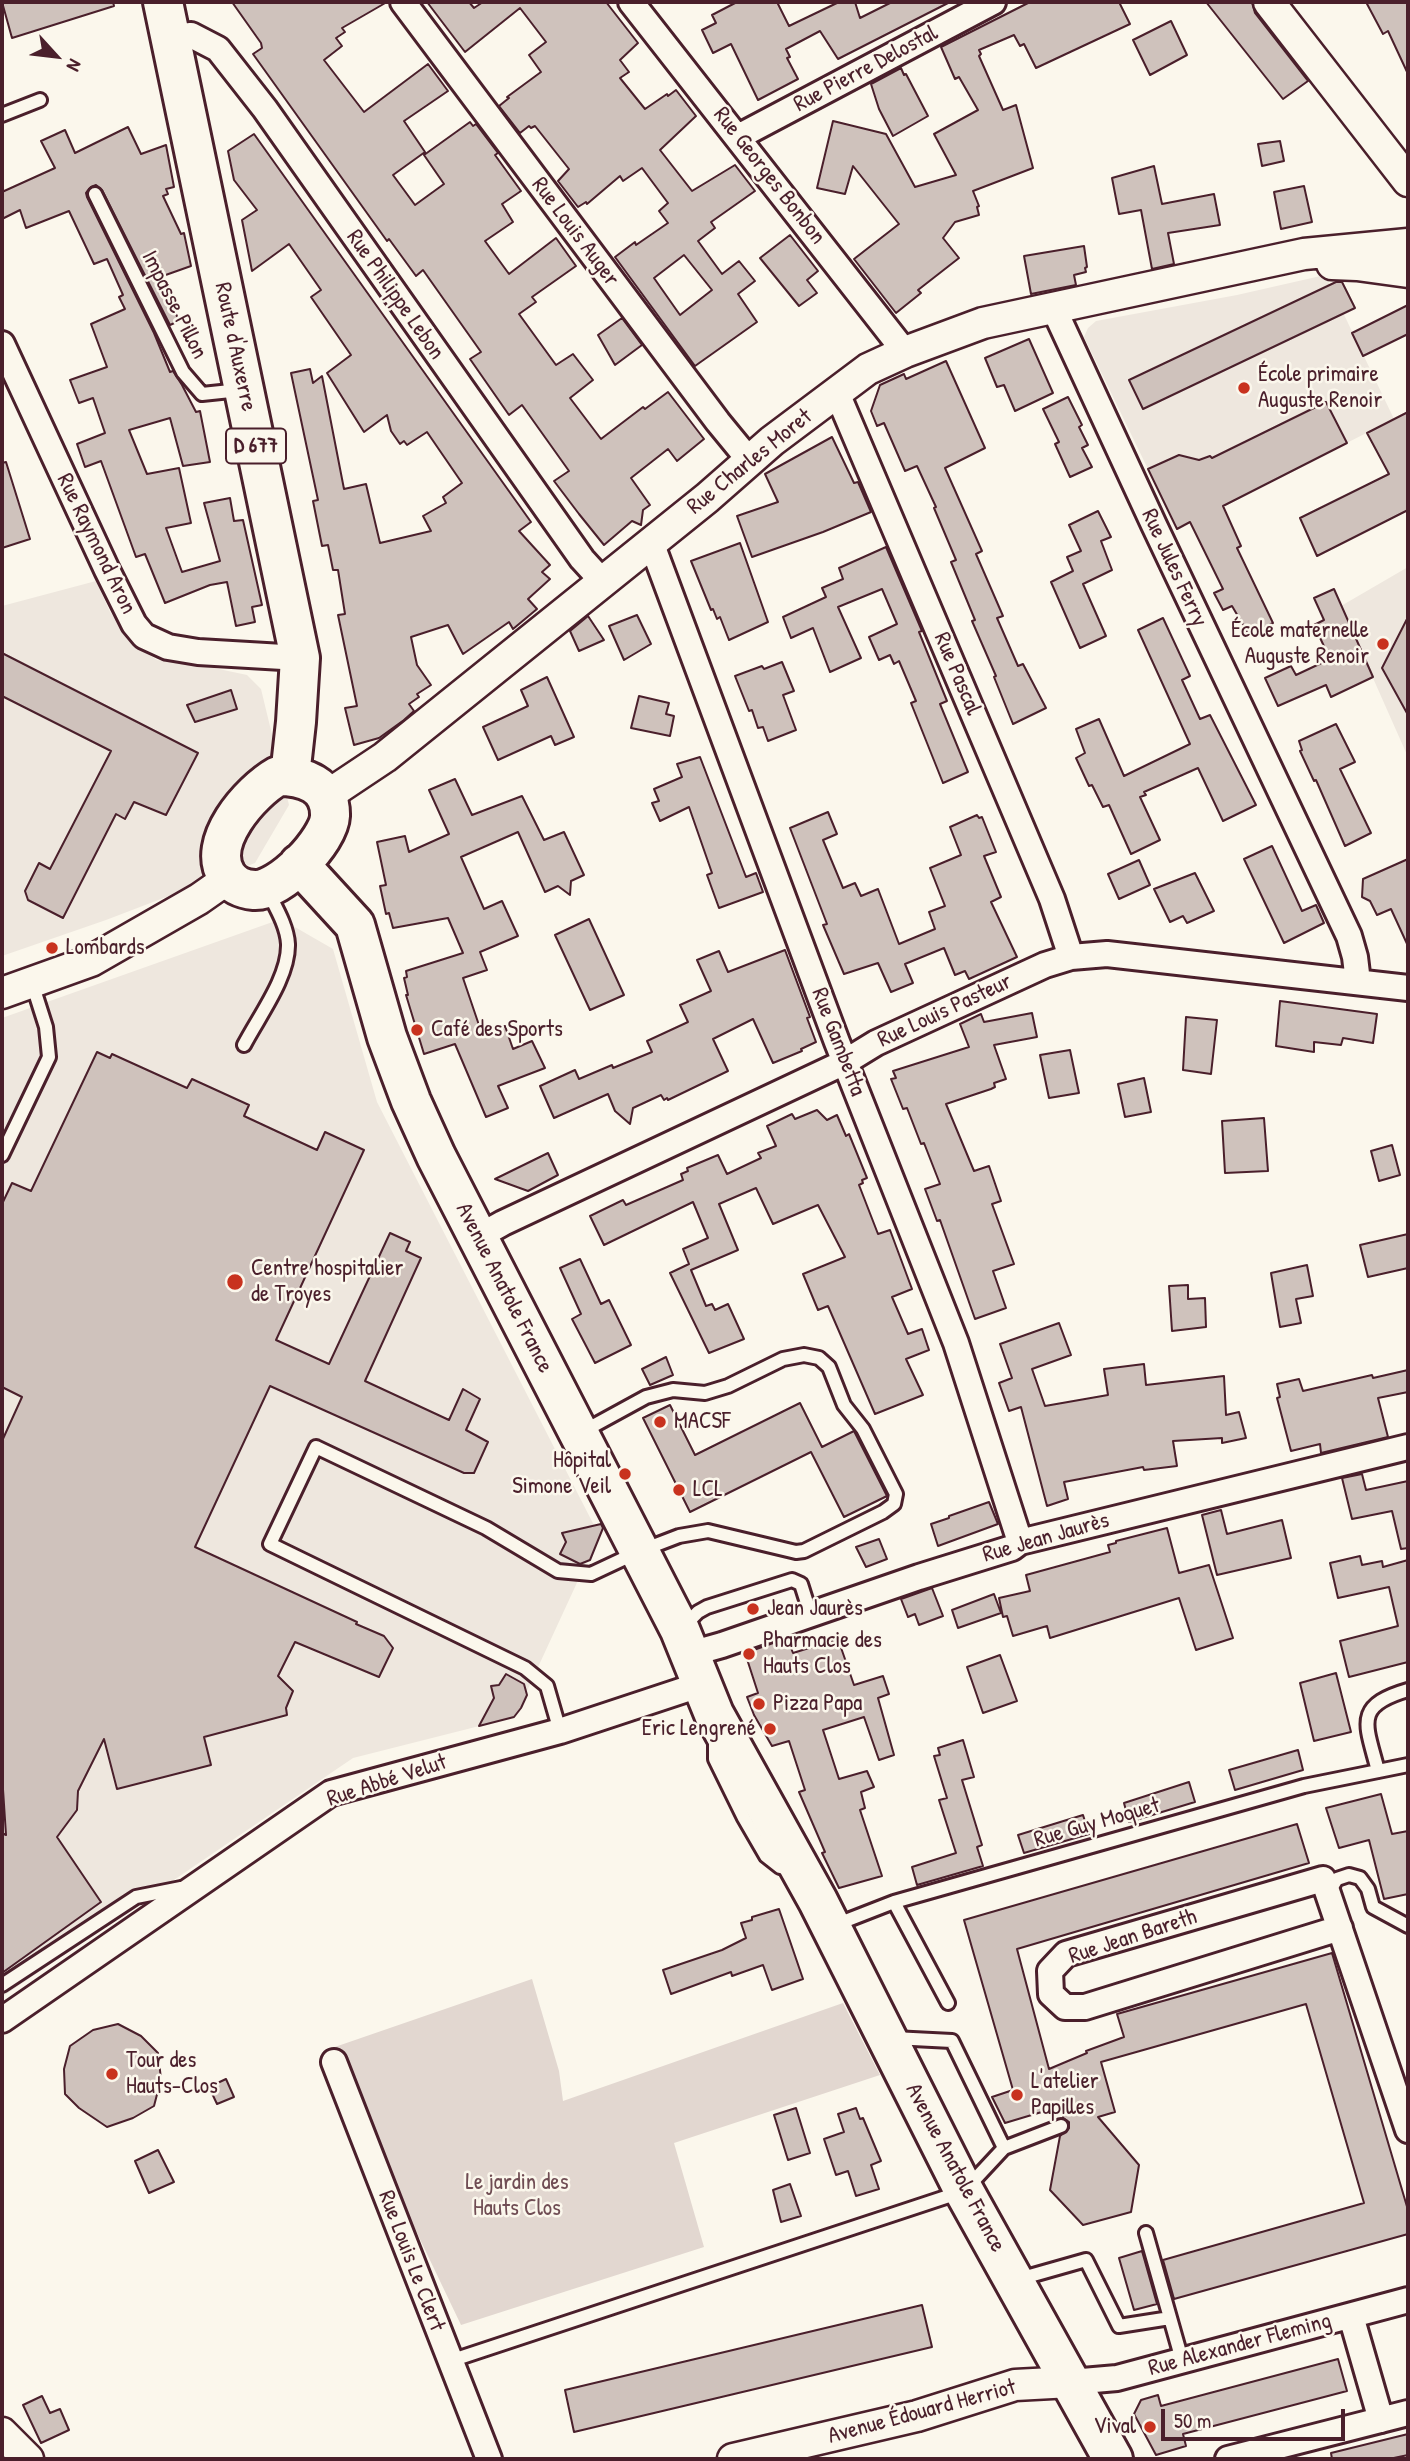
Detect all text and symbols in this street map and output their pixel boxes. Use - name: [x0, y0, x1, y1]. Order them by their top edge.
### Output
- street label: Rue Pierre Delostal: [789, 19, 943, 119]
- north arrow: [21, 21, 91, 91]
- text: N: [61, 55, 89, 76]
- street label: Rue Georges Bonbon: [707, 102, 831, 250]
- street label: Rue Louis Auger: [525, 172, 625, 292]
- street label: Rue Philippe Lebon: [340, 225, 450, 365]
- street label: Impasse Pillon: [135, 246, 213, 364]
- street label: Route d'Auxerre: [208, 280, 262, 414]
- place label: École primaire Auguste Renoir: [1258, 361, 1382, 415]
- marker: École primaire Auguste Renoir: [1236, 380, 1252, 396]
- street label: Rue Charles Moret: [682, 403, 818, 521]
- road number: D 677: [226, 428, 286, 464]
- street label: Rue Raymond Aron: [50, 469, 142, 619]
- street label: Rue Jules Ferry: [1135, 505, 1213, 631]
- place label: École maternelle Auguste Renoir: [1231, 617, 1369, 671]
- street label: Rue Pascal: [927, 629, 987, 719]
- marker: École maternelle Auguste Renoir: [1375, 636, 1391, 652]
- place label: Lombards: [66, 934, 145, 962]
- marker: Lombards: [44, 940, 60, 956]
- street label: Rue Louis Pasteur: [874, 968, 1016, 1054]
- street label: Rue Gambetta: [805, 984, 871, 1100]
- place label: Café des Sports: [431, 1016, 563, 1044]
- marker: Café des Sports: [409, 1022, 425, 1038]
- street label: Avenue Anatole France: [449, 1198, 559, 1378]
- place label: Centre hospitalier de Troyes: [251, 1255, 403, 1309]
- marker: Centre hospitalier de Troyes: [225, 1272, 245, 1292]
- place label: MACSF: [674, 1408, 731, 1436]
- marker: MACSF: [652, 1414, 668, 1430]
- place label: Hôpital Simone Veil: [512, 1447, 611, 1501]
- marker: Hôpital Simone Veil: [617, 1466, 633, 1482]
- place label: LCL: [693, 1476, 723, 1504]
- marker: LCL: [671, 1482, 687, 1498]
- street label: Rue Jean Jaurès: [980, 1507, 1112, 1569]
- place label: Jean Jaurès: [767, 1595, 863, 1623]
- marker: Jean Jaurès: [745, 1601, 761, 1617]
- place label: Pharmacie des Hauts Clos: [763, 1627, 882, 1681]
- marker: Pharmacie des Hauts Clos: [741, 1646, 757, 1662]
- place label: Pizza Papa: [773, 1690, 862, 1718]
- marker: Pizza Papa: [751, 1696, 767, 1712]
- place label: Eric Lengrené: [642, 1715, 756, 1743]
- marker: Eric Lengrené: [762, 1721, 778, 1737]
- street label: Rue Abbé Velut: [324, 1749, 450, 1813]
- street label: Rue Guy Moquet: [1031, 1792, 1163, 1854]
- street label: Rue Jean Bareth: [1066, 1903, 1200, 1971]
- place label: Tour des Hauts-Clos: [126, 2047, 218, 2101]
- marker: Tour des Hauts-Clos: [104, 2066, 120, 2082]
- place label: L'atelier Papilles: [1031, 2068, 1099, 2122]
- street label: Avenue Anatole France: [899, 2079, 1011, 2257]
- marker: L'atelier Papilles: [1009, 2087, 1025, 2103]
- park label: Le jardin des Hauts Clos: [465, 2169, 569, 2223]
- street label: Rue Louis Le Clert: [372, 2187, 450, 2335]
- street label: Rue Alexander Fleming: [1146, 2307, 1334, 2383]
- street label: Avenue Édouard Herriot: [825, 2374, 1019, 2450]
- scale bar: [1165, 2394, 1349, 2438]
- text: 50 m: [1174, 2406, 1211, 2435]
- place label: Vival: [1094, 2413, 1136, 2441]
- marker: Vival: [1142, 2419, 1158, 2435]

